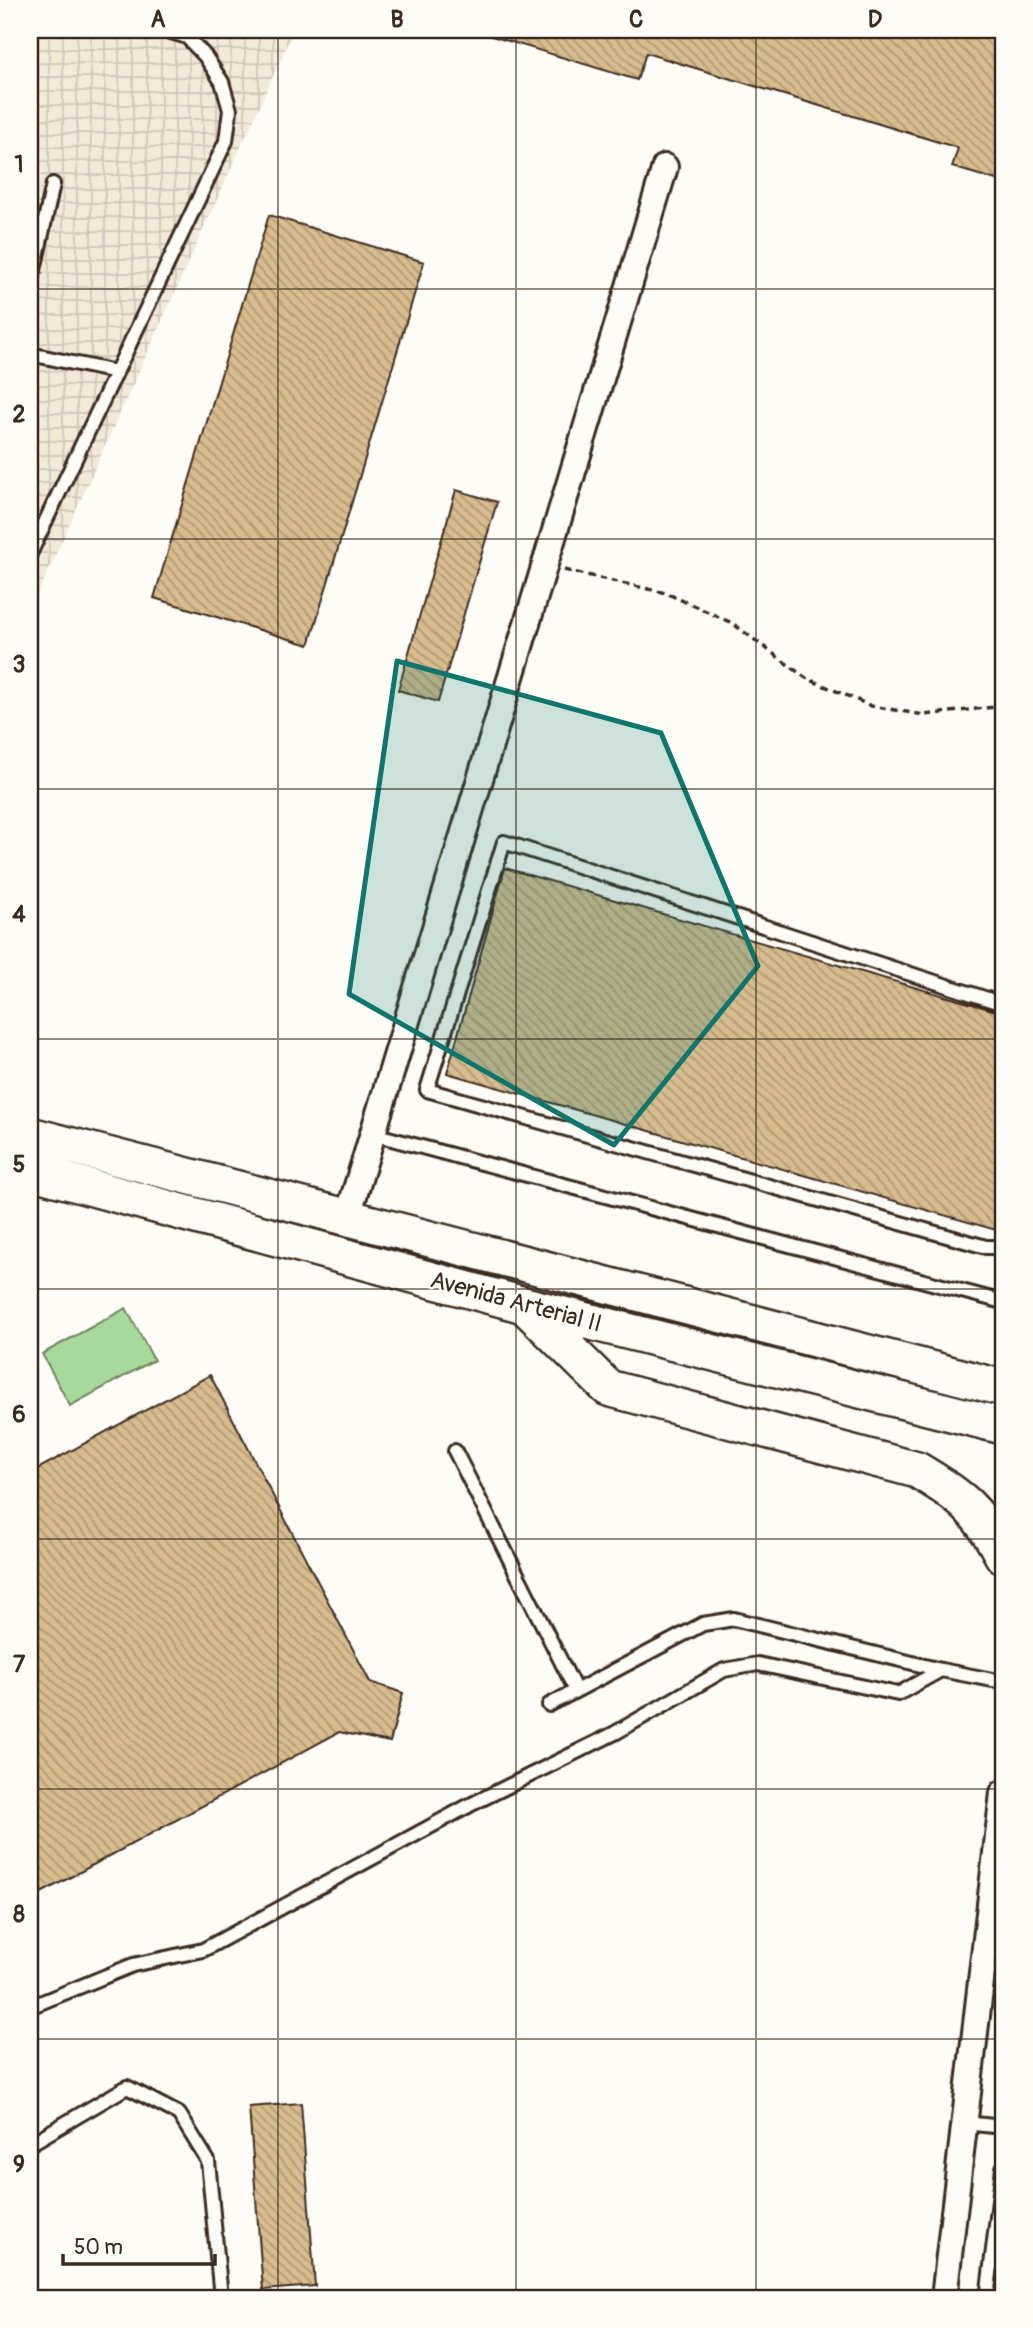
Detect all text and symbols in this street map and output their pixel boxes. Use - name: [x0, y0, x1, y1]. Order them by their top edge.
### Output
- text: A: [151, 5, 166, 34]
- text: B: [390, 5, 404, 34]
- text: C: [629, 5, 643, 34]
- text: D: [868, 5, 882, 34]
- text: 1: [15, 150, 24, 179]
- text: 2: [13, 400, 26, 429]
- text: 3: [13, 650, 25, 679]
- text: 4: [12, 900, 26, 929]
- text: 5: [13, 1150, 25, 1179]
- street label: Avenida Arterial II: [427, 1265, 605, 1339]
- text: 6: [12, 1400, 26, 1429]
- text: 7: [13, 1650, 26, 1679]
- text: 8: [13, 1900, 25, 1929]
- text: 9: [13, 2150, 25, 2179]
- scale bar: [63, 2223, 215, 2267]
- text: 50 m: [74, 2234, 123, 2261]

